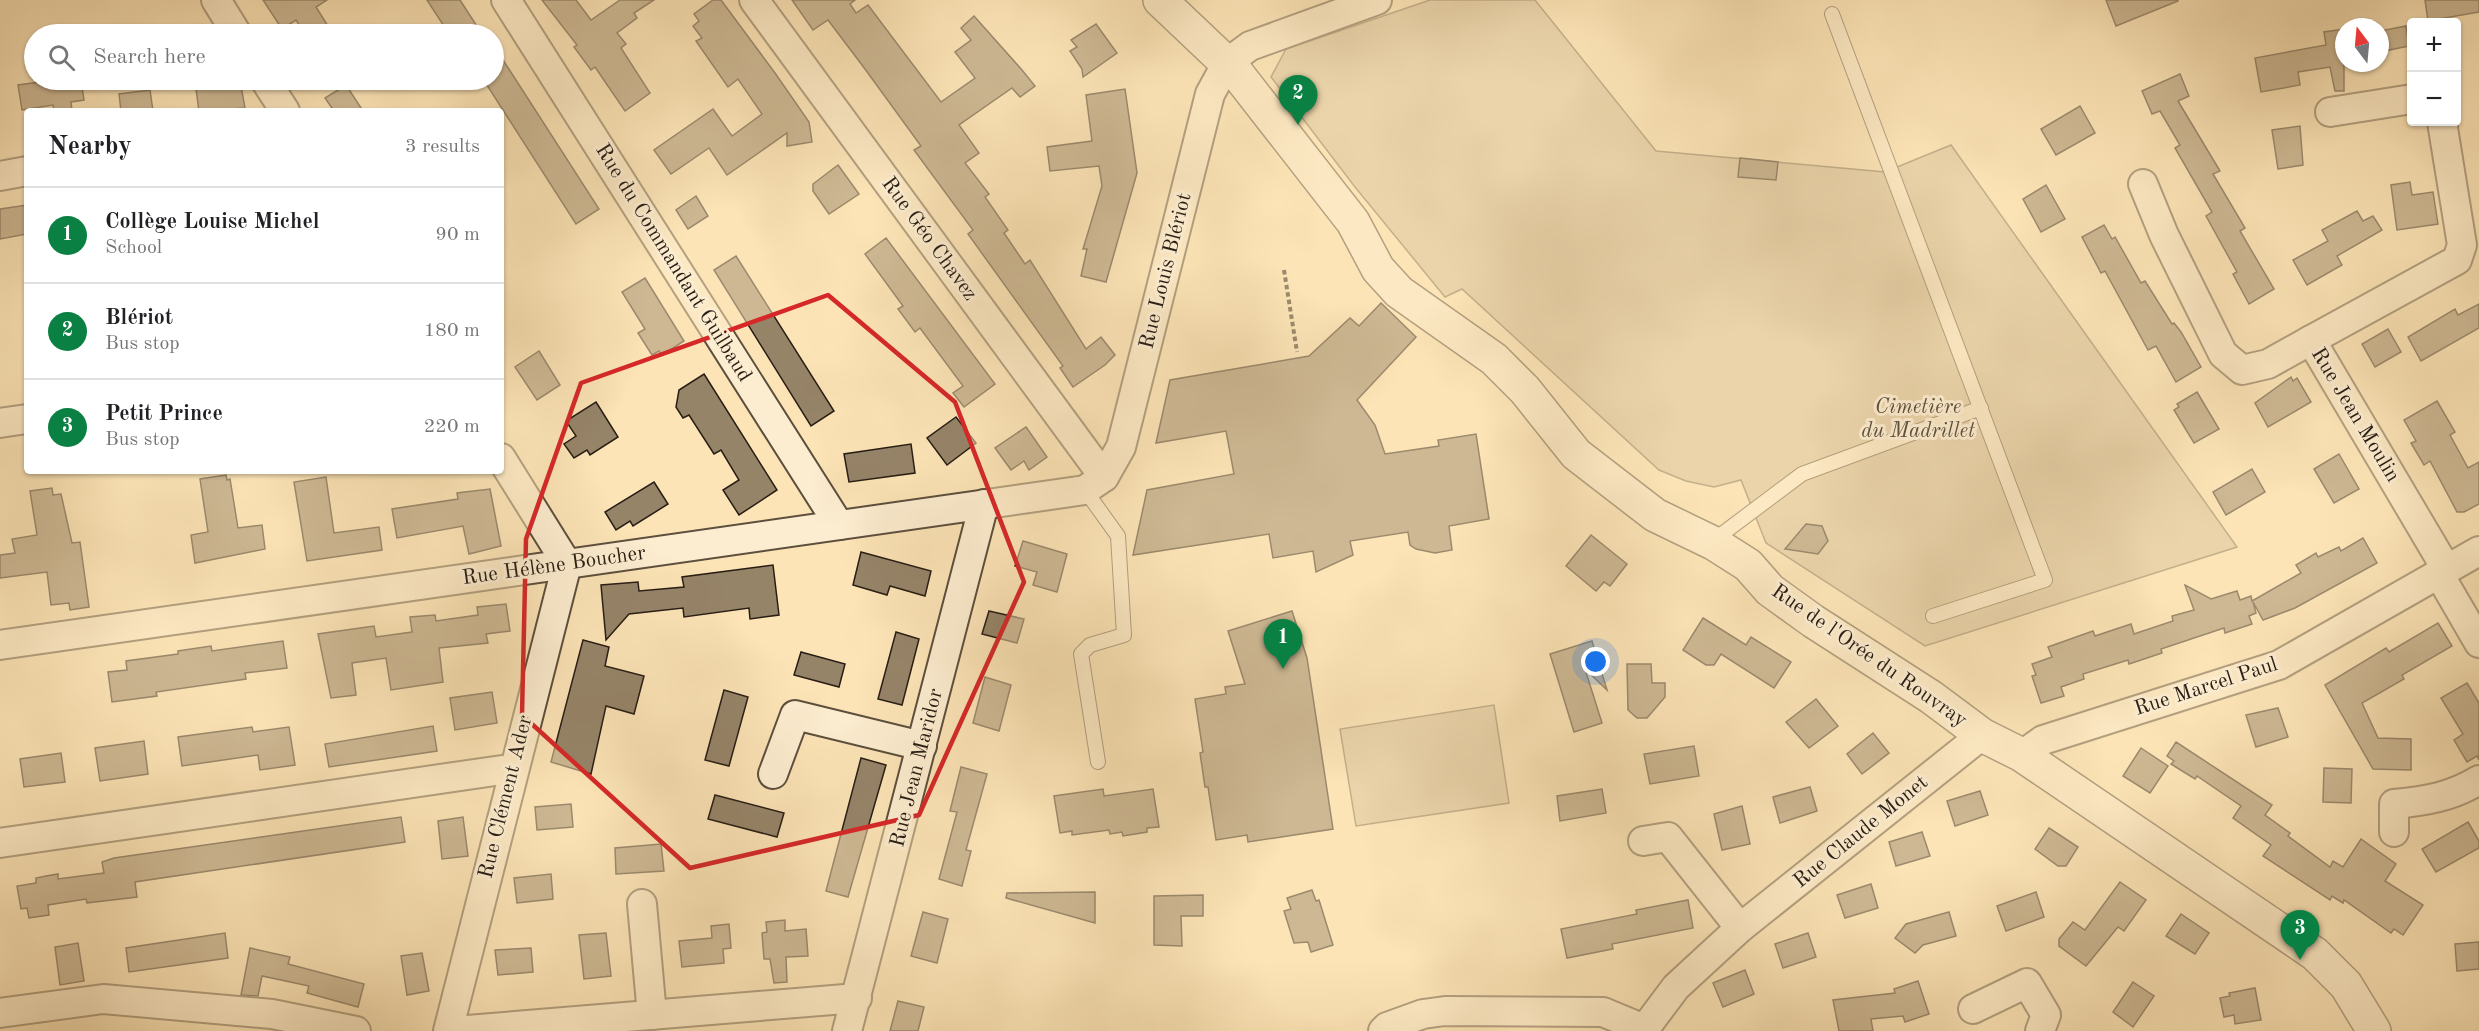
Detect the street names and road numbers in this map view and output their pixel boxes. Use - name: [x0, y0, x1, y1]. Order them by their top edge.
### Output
- street label: Rue du Commandant Guilbaud: [591, 140, 755, 386]
- street label: Rue Géo Chavez: [877, 173, 981, 305]
- street label: Rue Louis Blériot: [1136, 191, 1196, 351]
- street label: Rue Jean Moulin: [2307, 344, 2403, 486]
- street label: Rue Hélène Boucher: [461, 543, 648, 589]
- street label: Rue de l'Orée du Rouvray: [1767, 581, 1971, 731]
- street label: Rue Marcel Paul: [2132, 654, 2281, 720]
- street label: Rue Jean Maridor: [887, 686, 947, 849]
- street label: Rue Clément Ader: [476, 713, 537, 881]
- street label: Rue Claude Monet: [1790, 772, 1932, 892]

